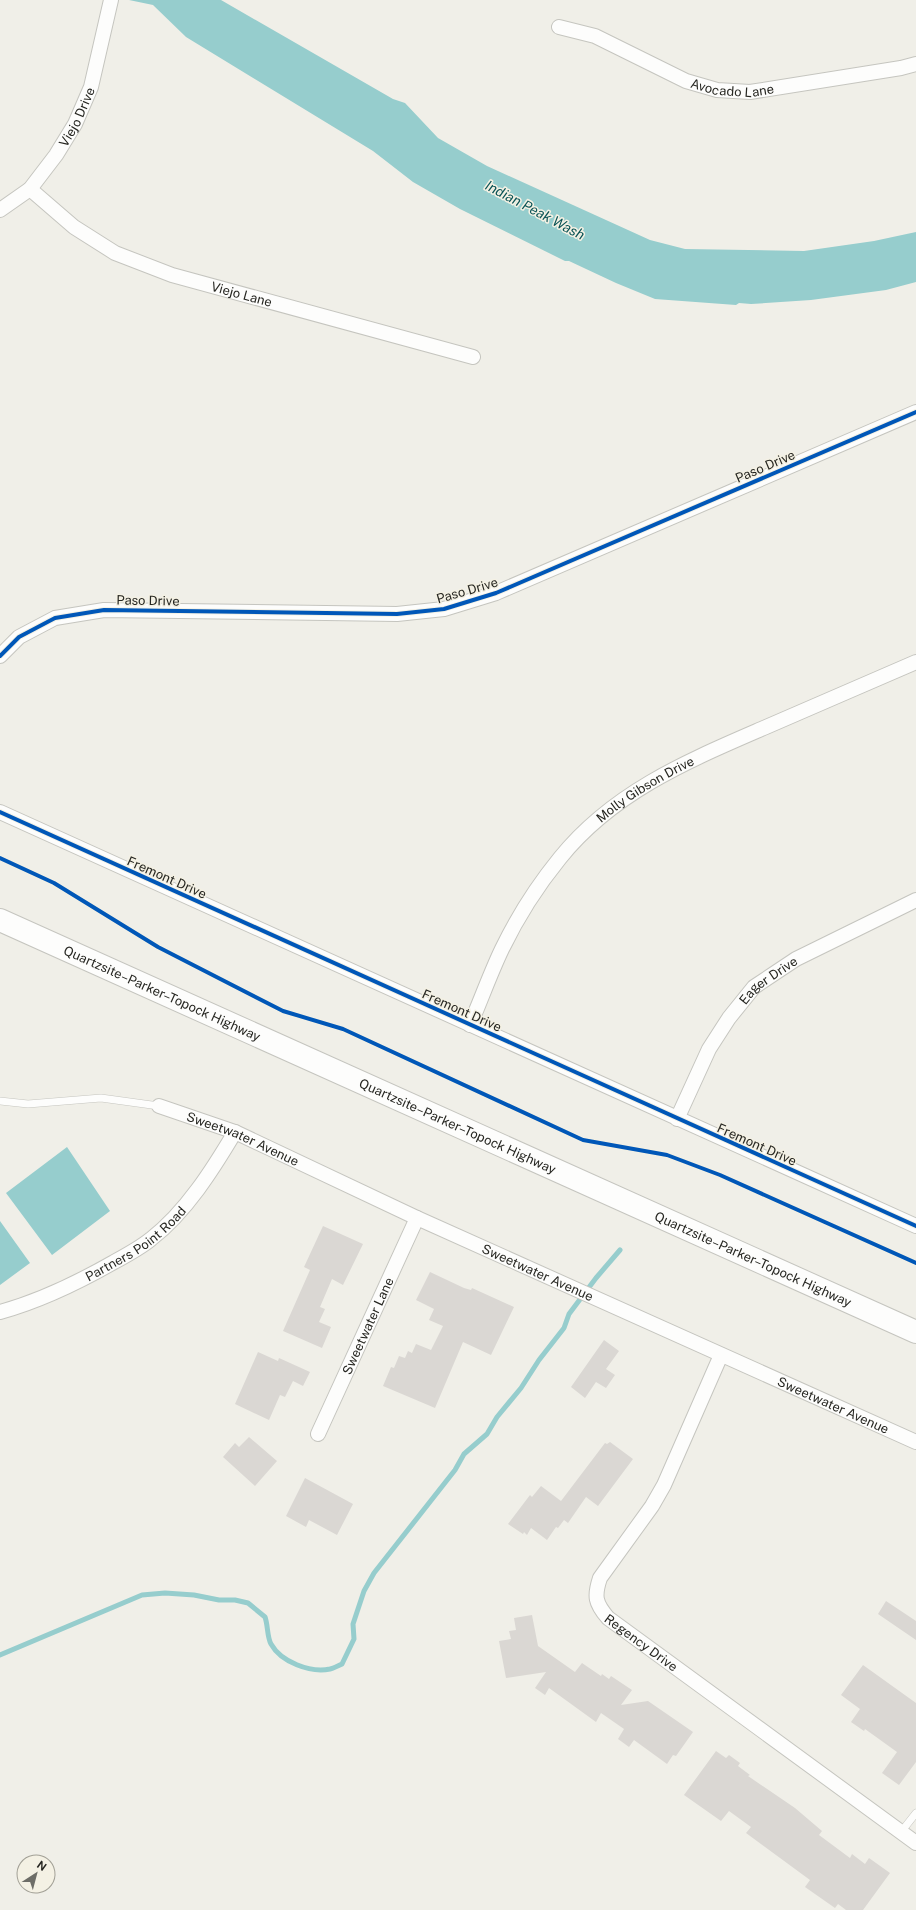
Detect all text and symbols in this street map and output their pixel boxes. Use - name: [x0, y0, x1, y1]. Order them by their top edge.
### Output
- street label: Avocado Lane: [689, 76, 775, 100]
- street label: Viejo Drive: [56, 85, 98, 149]
- water label: Indian Peak Wash: [483, 177, 588, 243]
- street label: Viejo Lane: [209, 279, 274, 310]
- street label: Paso Drive: [733, 447, 797, 486]
- street label: Paso Drive: [435, 575, 500, 606]
- street label: Paso Drive: [116, 592, 180, 609]
- street label: Molly Gibson Drive: [593, 753, 696, 825]
- street label: Fremont Drive: [125, 853, 209, 902]
- street label: Quartzsite–Parker–Topock Highway: [61, 943, 263, 1044]
- street label: Eager Drive: [736, 953, 800, 1007]
- street label: Fremont Drive: [420, 986, 504, 1035]
- street label: Quartzsite–Parker–Topock Highway: [357, 1076, 558, 1177]
- street label: Sweetwater Avenue: [185, 1109, 301, 1169]
- street label: Fremont Drive: [715, 1120, 799, 1169]
- street label: Partners Point Road: [83, 1203, 189, 1284]
- street label: Quartzsite–Parker–Topock Highway: [652, 1209, 854, 1310]
- street label: Sweetwater Avenue: [480, 1241, 596, 1304]
- street label: Sweetwater Lane: [339, 1275, 397, 1377]
- street label: Sweetwater Avenue: [775, 1374, 891, 1437]
- street label: Regency Drive: [602, 1611, 681, 1674]
- north arrow: [16, 1854, 56, 1894]
- text: N: [35, 1859, 49, 1873]

